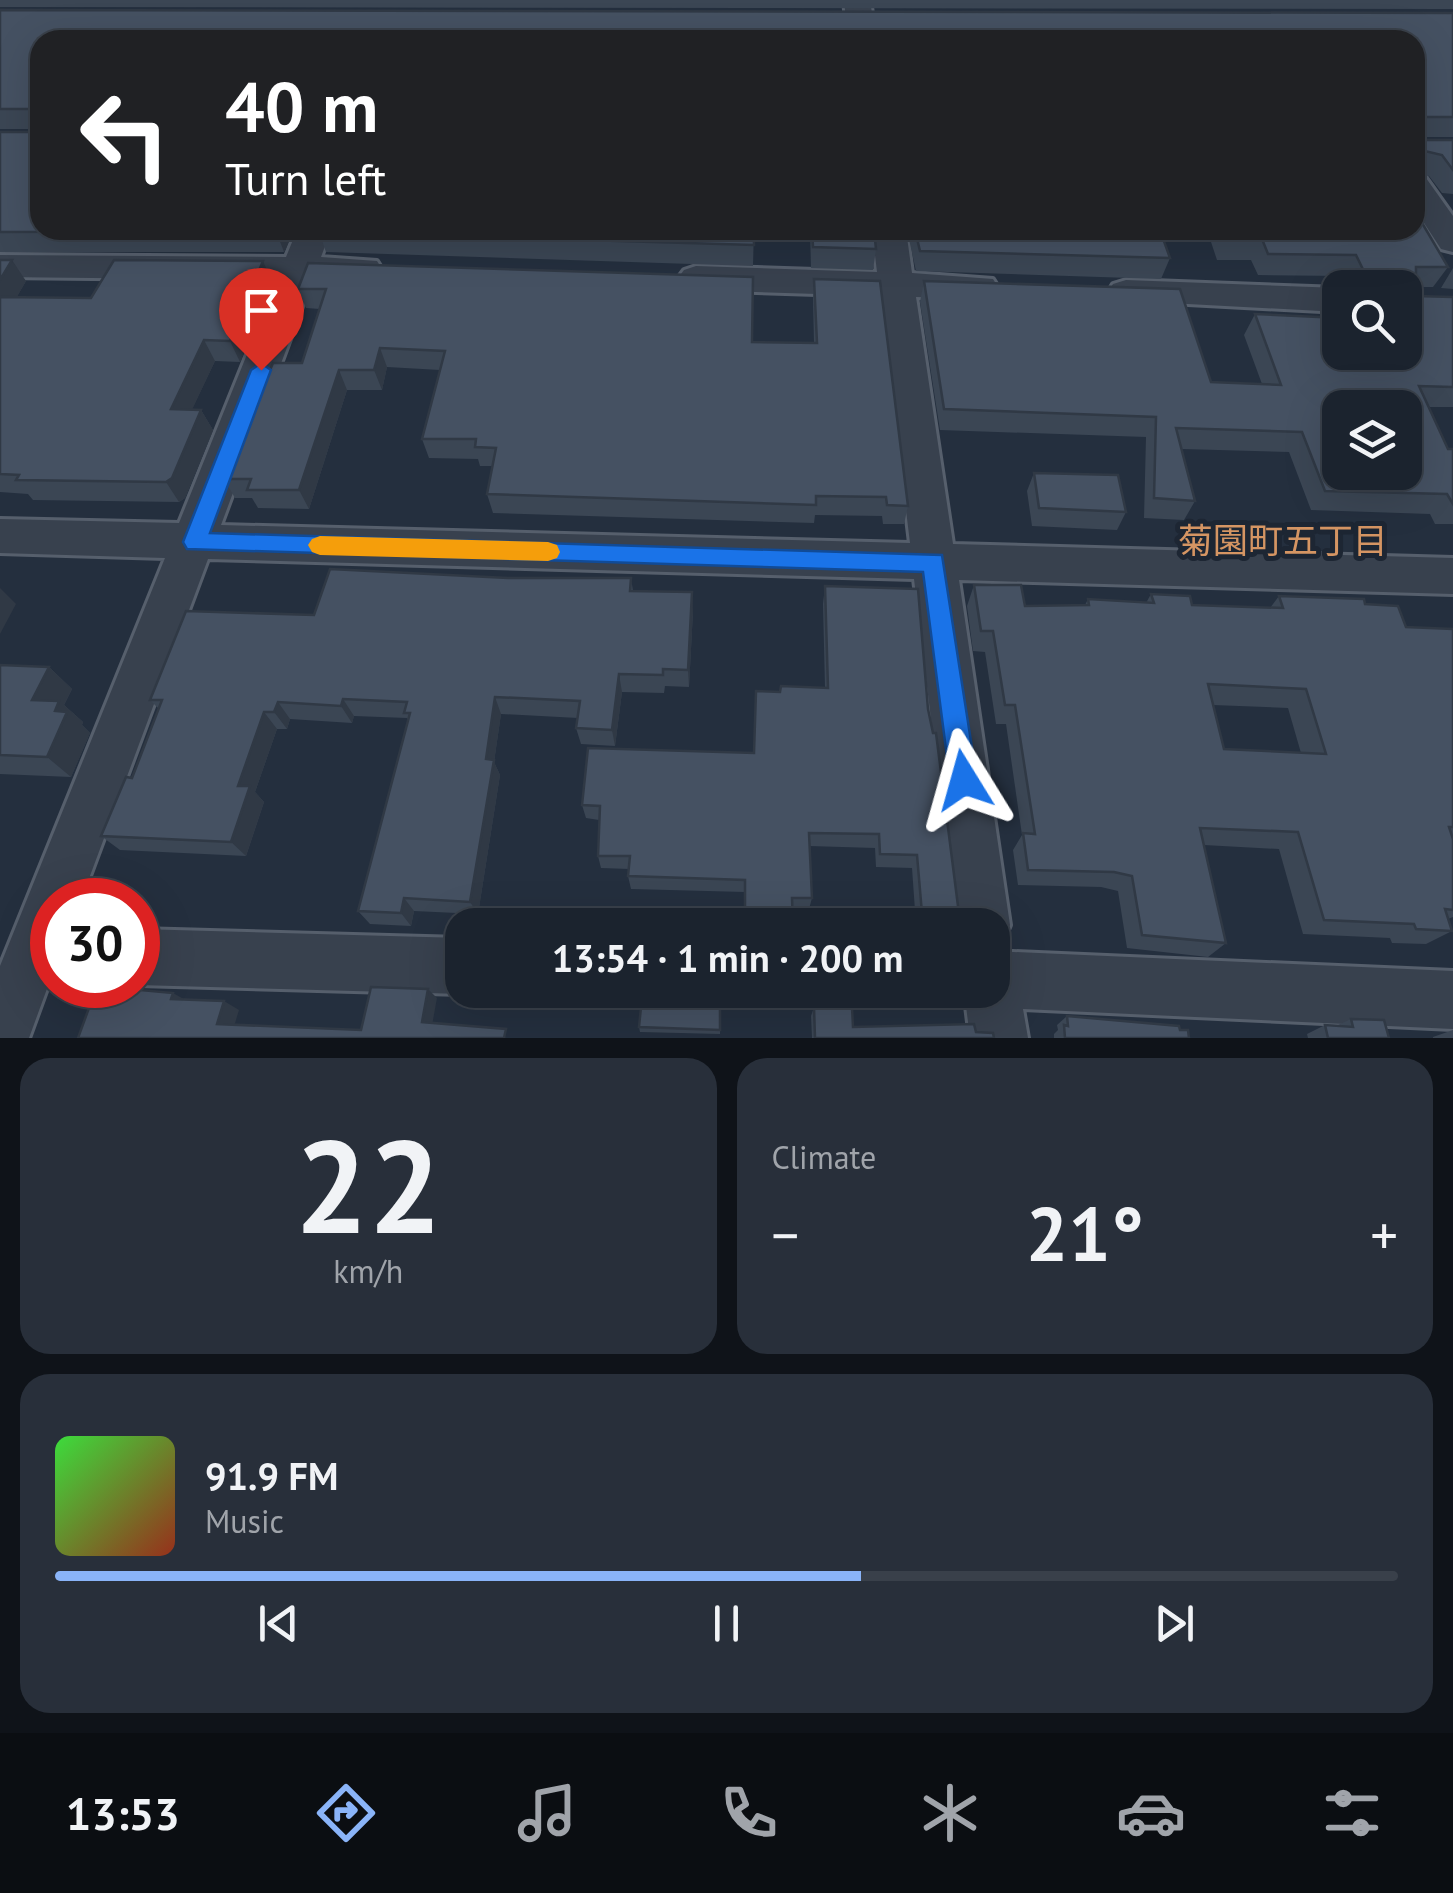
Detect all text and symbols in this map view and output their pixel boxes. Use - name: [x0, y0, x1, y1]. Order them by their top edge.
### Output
- text: 40 m: [225, 61, 378, 151]
- icon: left: [60, 70, 190, 200]
- text: Turn left: [225, 149, 386, 207]
- pin: [219, 268, 304, 371]
- map controls: [1322, 270, 1422, 490]
- button: search: [1322, 270, 1422, 370]
- icon: arrive: [234, 283, 289, 338]
- button: layers: [1322, 390, 1422, 490]
- district label: 菊園町五丁目: [1178, 517, 1388, 563]
- position arrow: [912, 728, 1016, 832]
- speed limit sign: 30: [30, 878, 160, 1008]
- text: 13:54 · 1 min · 200 m: [552, 933, 903, 982]
- text: 22: [295, 1101, 442, 1269]
- text: Climate: [772, 1136, 876, 1178]
- text: 21°: [1026, 1185, 1144, 1282]
- text: −: [772, 1199, 799, 1270]
- text: +: [1370, 1199, 1398, 1270]
- text: km/h: [333, 1250, 403, 1292]
- text: 91.9 FM: [205, 1451, 338, 1500]
- text: Music: [205, 1500, 284, 1542]
- icon: previous: [251, 1596, 306, 1651]
- icon: pause: [699, 1596, 754, 1651]
- icon: next: [1147, 1596, 1202, 1651]
- icon: directions: [311, 1778, 381, 1848]
- icon: music: [512, 1778, 582, 1848]
- icon: phone: [714, 1778, 784, 1848]
- icon: climate: [915, 1778, 985, 1848]
- icon: car: [1116, 1778, 1186, 1848]
- icon: filters: [1317, 1778, 1387, 1848]
- text: 13:53: [66, 1784, 180, 1842]

